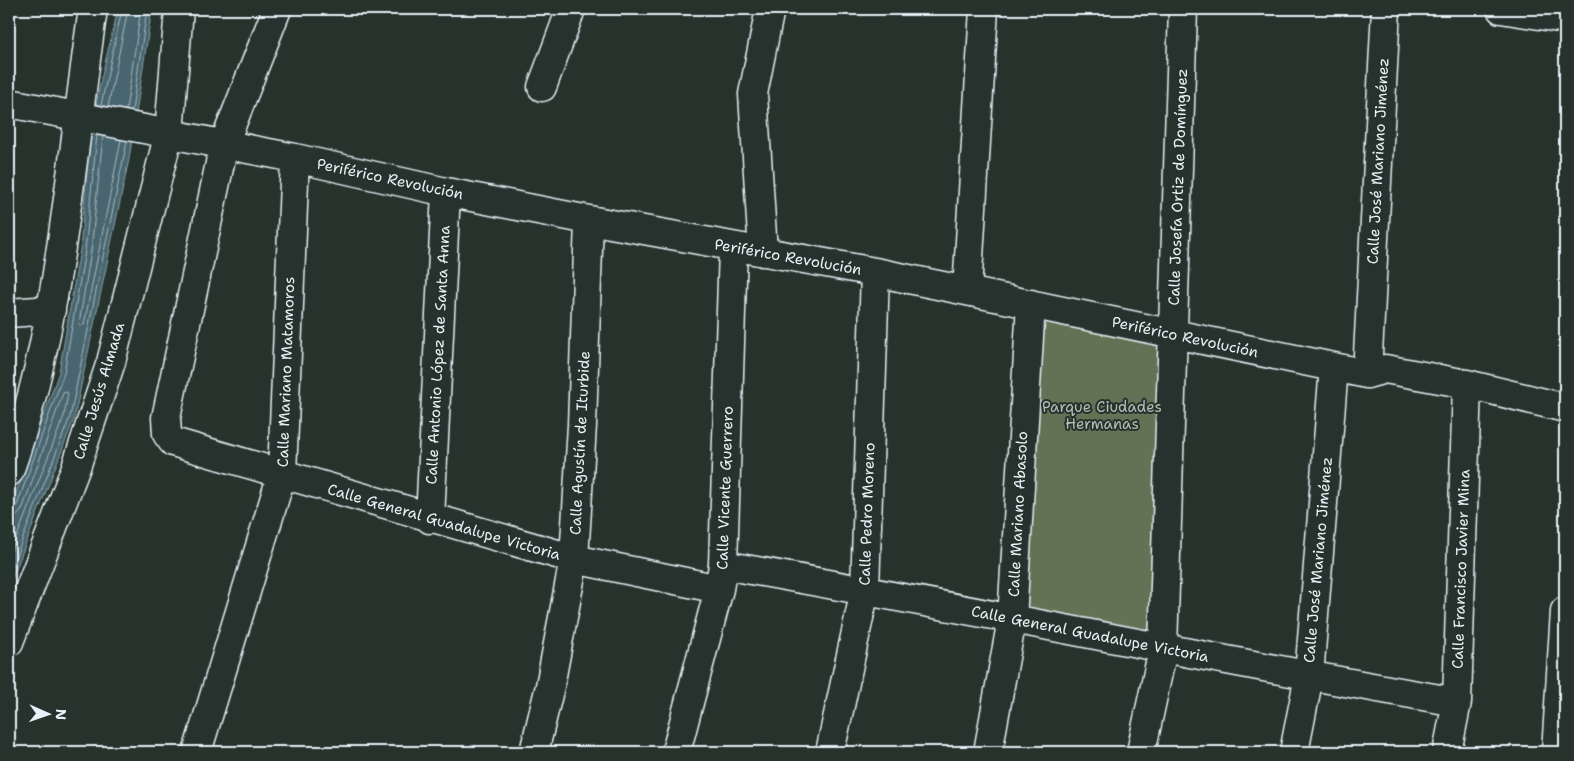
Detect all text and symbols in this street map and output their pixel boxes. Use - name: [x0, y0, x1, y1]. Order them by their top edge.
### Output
- street label: Calle José Mariano Jiménez: [1363, 57, 1393, 265]
- street label: Calle Josefa Ortiz de Domínguez: [1164, 68, 1192, 306]
- street label: Periférico Revolución: [315, 154, 465, 204]
- street label: Calle Antonio López de Santa Anna: [421, 224, 455, 485]
- street label: Periférico Revolución: [713, 234, 863, 280]
- street label: Calle Mariano Matamoros: [273, 276, 299, 468]
- street label: Periférico Revolución: [1110, 312, 1260, 362]
- street label: Calle Jesús Almada: [69, 319, 130, 462]
- street label: Calle Agustín de Iturbide: [565, 351, 595, 535]
- park label: Parque Ciudades Hermanas: [1042, 397, 1162, 434]
- street label: Calle Vicente Guerrero: [712, 406, 738, 570]
- street label: Calle Mariano Abasolo: [1004, 431, 1032, 597]
- street label: Calle Pedro Moreno: [855, 442, 879, 586]
- street label: Calle José Mariano Jiménez: [1299, 456, 1337, 664]
- street label: Calle Francisco Javier Mina: [1448, 468, 1475, 669]
- street label: Calle General Guadalupe Victoria: [325, 479, 564, 565]
- street label: Calle General Guadalupe Victoria: [969, 601, 1211, 667]
- north arrow: [22, 688, 72, 738]
- text: N: [52, 709, 70, 720]

